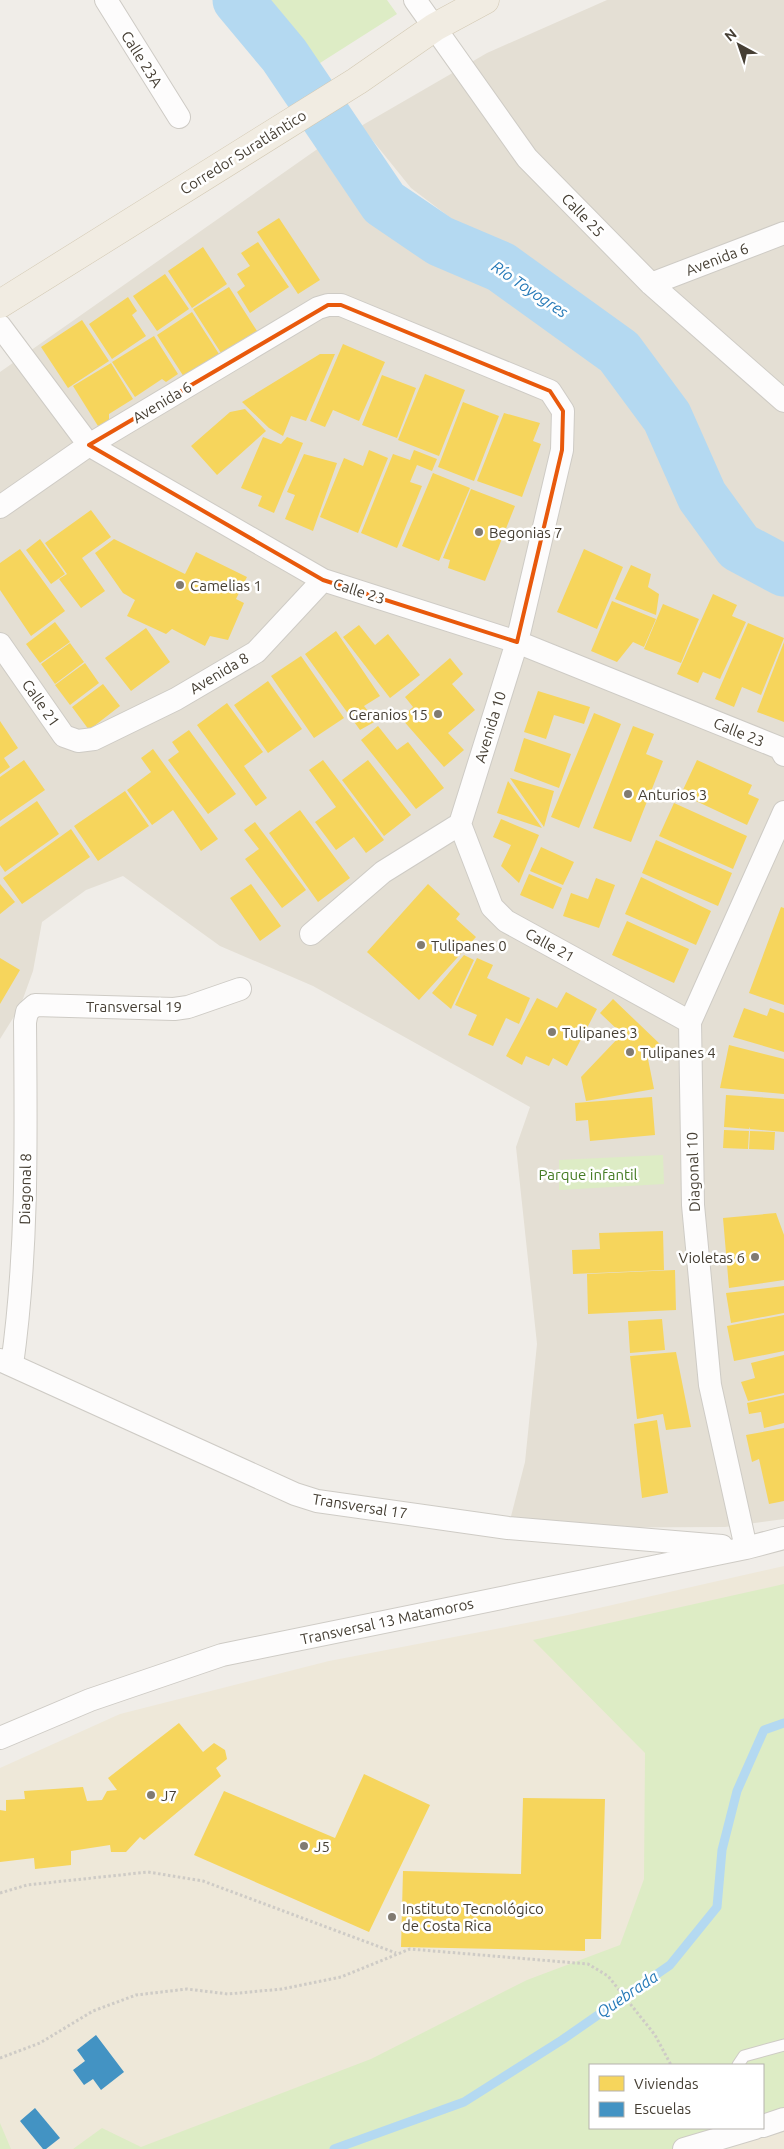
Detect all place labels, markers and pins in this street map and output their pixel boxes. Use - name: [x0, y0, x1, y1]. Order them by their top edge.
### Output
- place label: Begonias 7: [489, 524, 563, 541]
- marker: Begonias 7: [473, 526, 485, 538]
- place label: Camelias 1: [190, 577, 262, 594]
- marker: Camelias 1: [174, 579, 186, 591]
- place label: Geranios 15: [349, 706, 428, 723]
- marker: Geranios 15: [432, 708, 444, 720]
- place label: Anturios 3: [638, 786, 707, 803]
- marker: Anturios 3: [622, 788, 634, 800]
- place label: Tulipanes 0: [431, 937, 507, 954]
- marker: Tulipanes 0: [415, 939, 427, 951]
- place label: Tulipanes 3: [562, 1024, 638, 1041]
- marker: Tulipanes 3: [546, 1026, 558, 1038]
- place label: Tulipanes 4: [640, 1044, 716, 1061]
- marker: Tulipanes 4: [624, 1046, 636, 1058]
- place label: Violetas 6: [678, 1249, 745, 1266]
- marker: Violetas 6: [749, 1251, 761, 1263]
- place label: J7: [161, 1787, 177, 1804]
- marker: J7: [145, 1789, 157, 1801]
- place label: J5: [314, 1838, 330, 1855]
- marker: J5: [298, 1840, 310, 1852]
- place label: Instituto Tecnológico de Costa Rica: [402, 1900, 544, 1934]
- marker: Instituto Tecnológico de Costa Rica: [386, 1911, 398, 1923]

